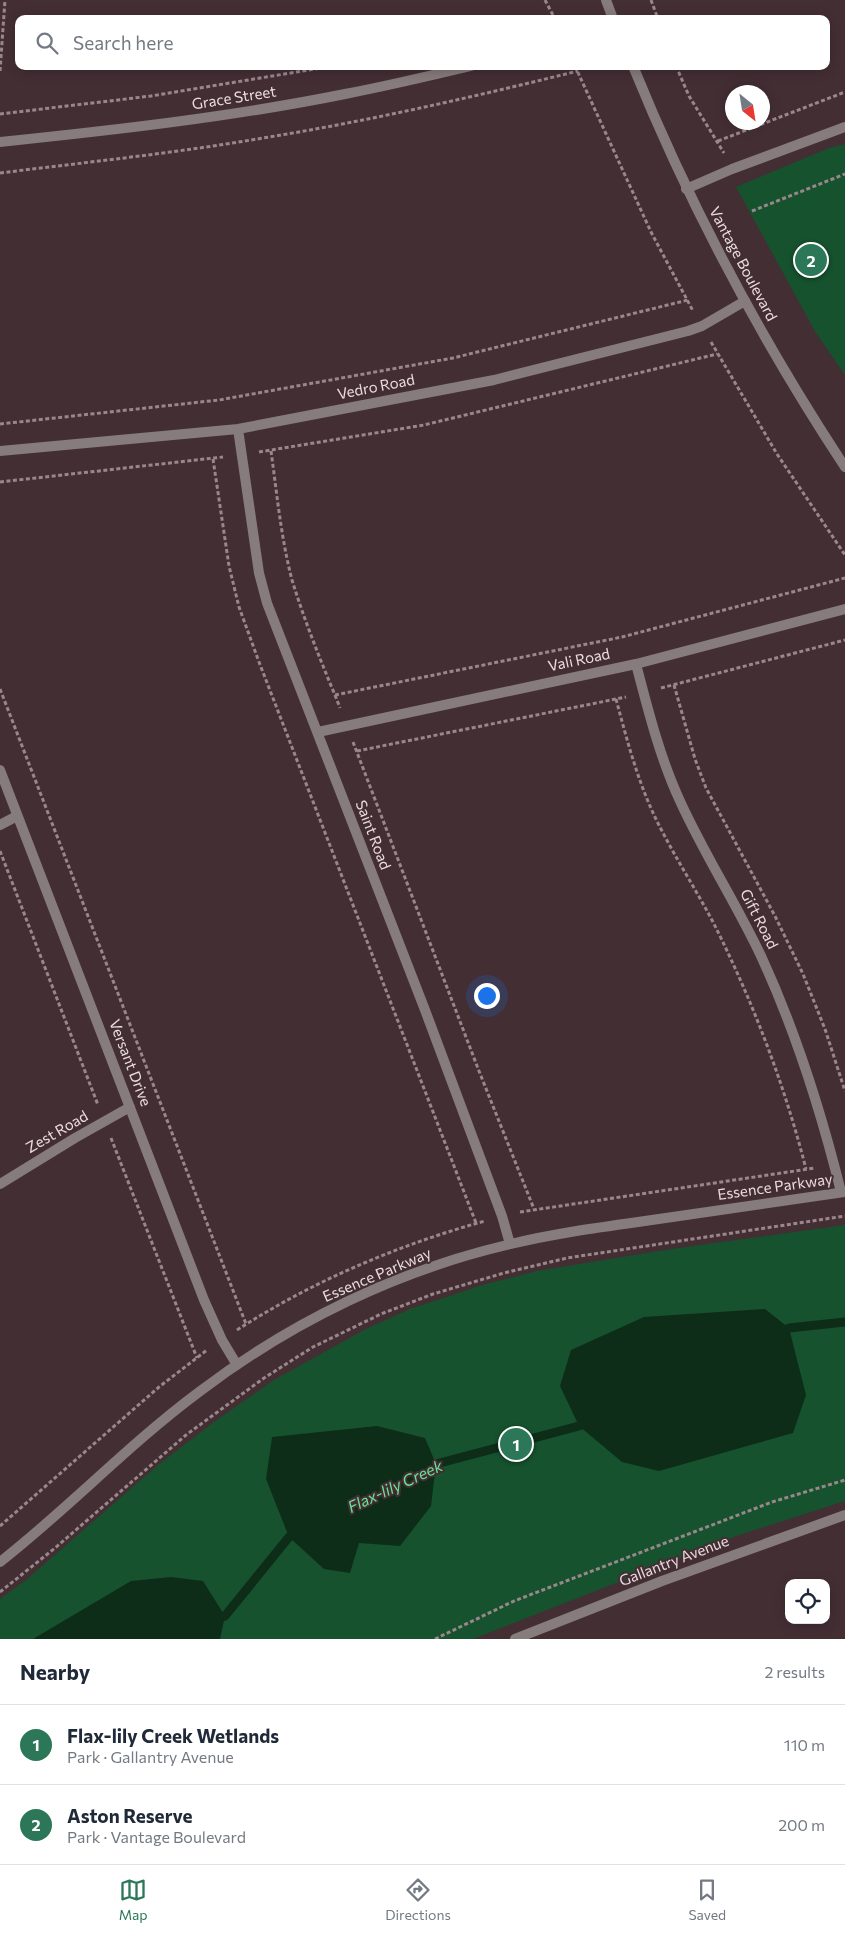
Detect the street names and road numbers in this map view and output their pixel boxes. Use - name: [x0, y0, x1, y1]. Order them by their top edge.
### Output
- street label: Grace Street: [190, 81, 277, 113]
- street label: Vantage Boulevard: [706, 203, 782, 324]
- street label: Vedro Road: [336, 370, 416, 402]
- street label: Vali Road: [546, 644, 611, 674]
- street label: Saint Road: [352, 797, 395, 872]
- street label: Gift Road: [737, 886, 783, 952]
- street label: Versant Drive: [106, 1017, 156, 1109]
- street label: Zest Road: [22, 1106, 91, 1156]
- street label: Essence Parkway: [716, 1169, 834, 1203]
- street label: Essence Parkway: [320, 1243, 434, 1305]
- street label: Gallantry Avenue: [616, 1531, 731, 1589]

